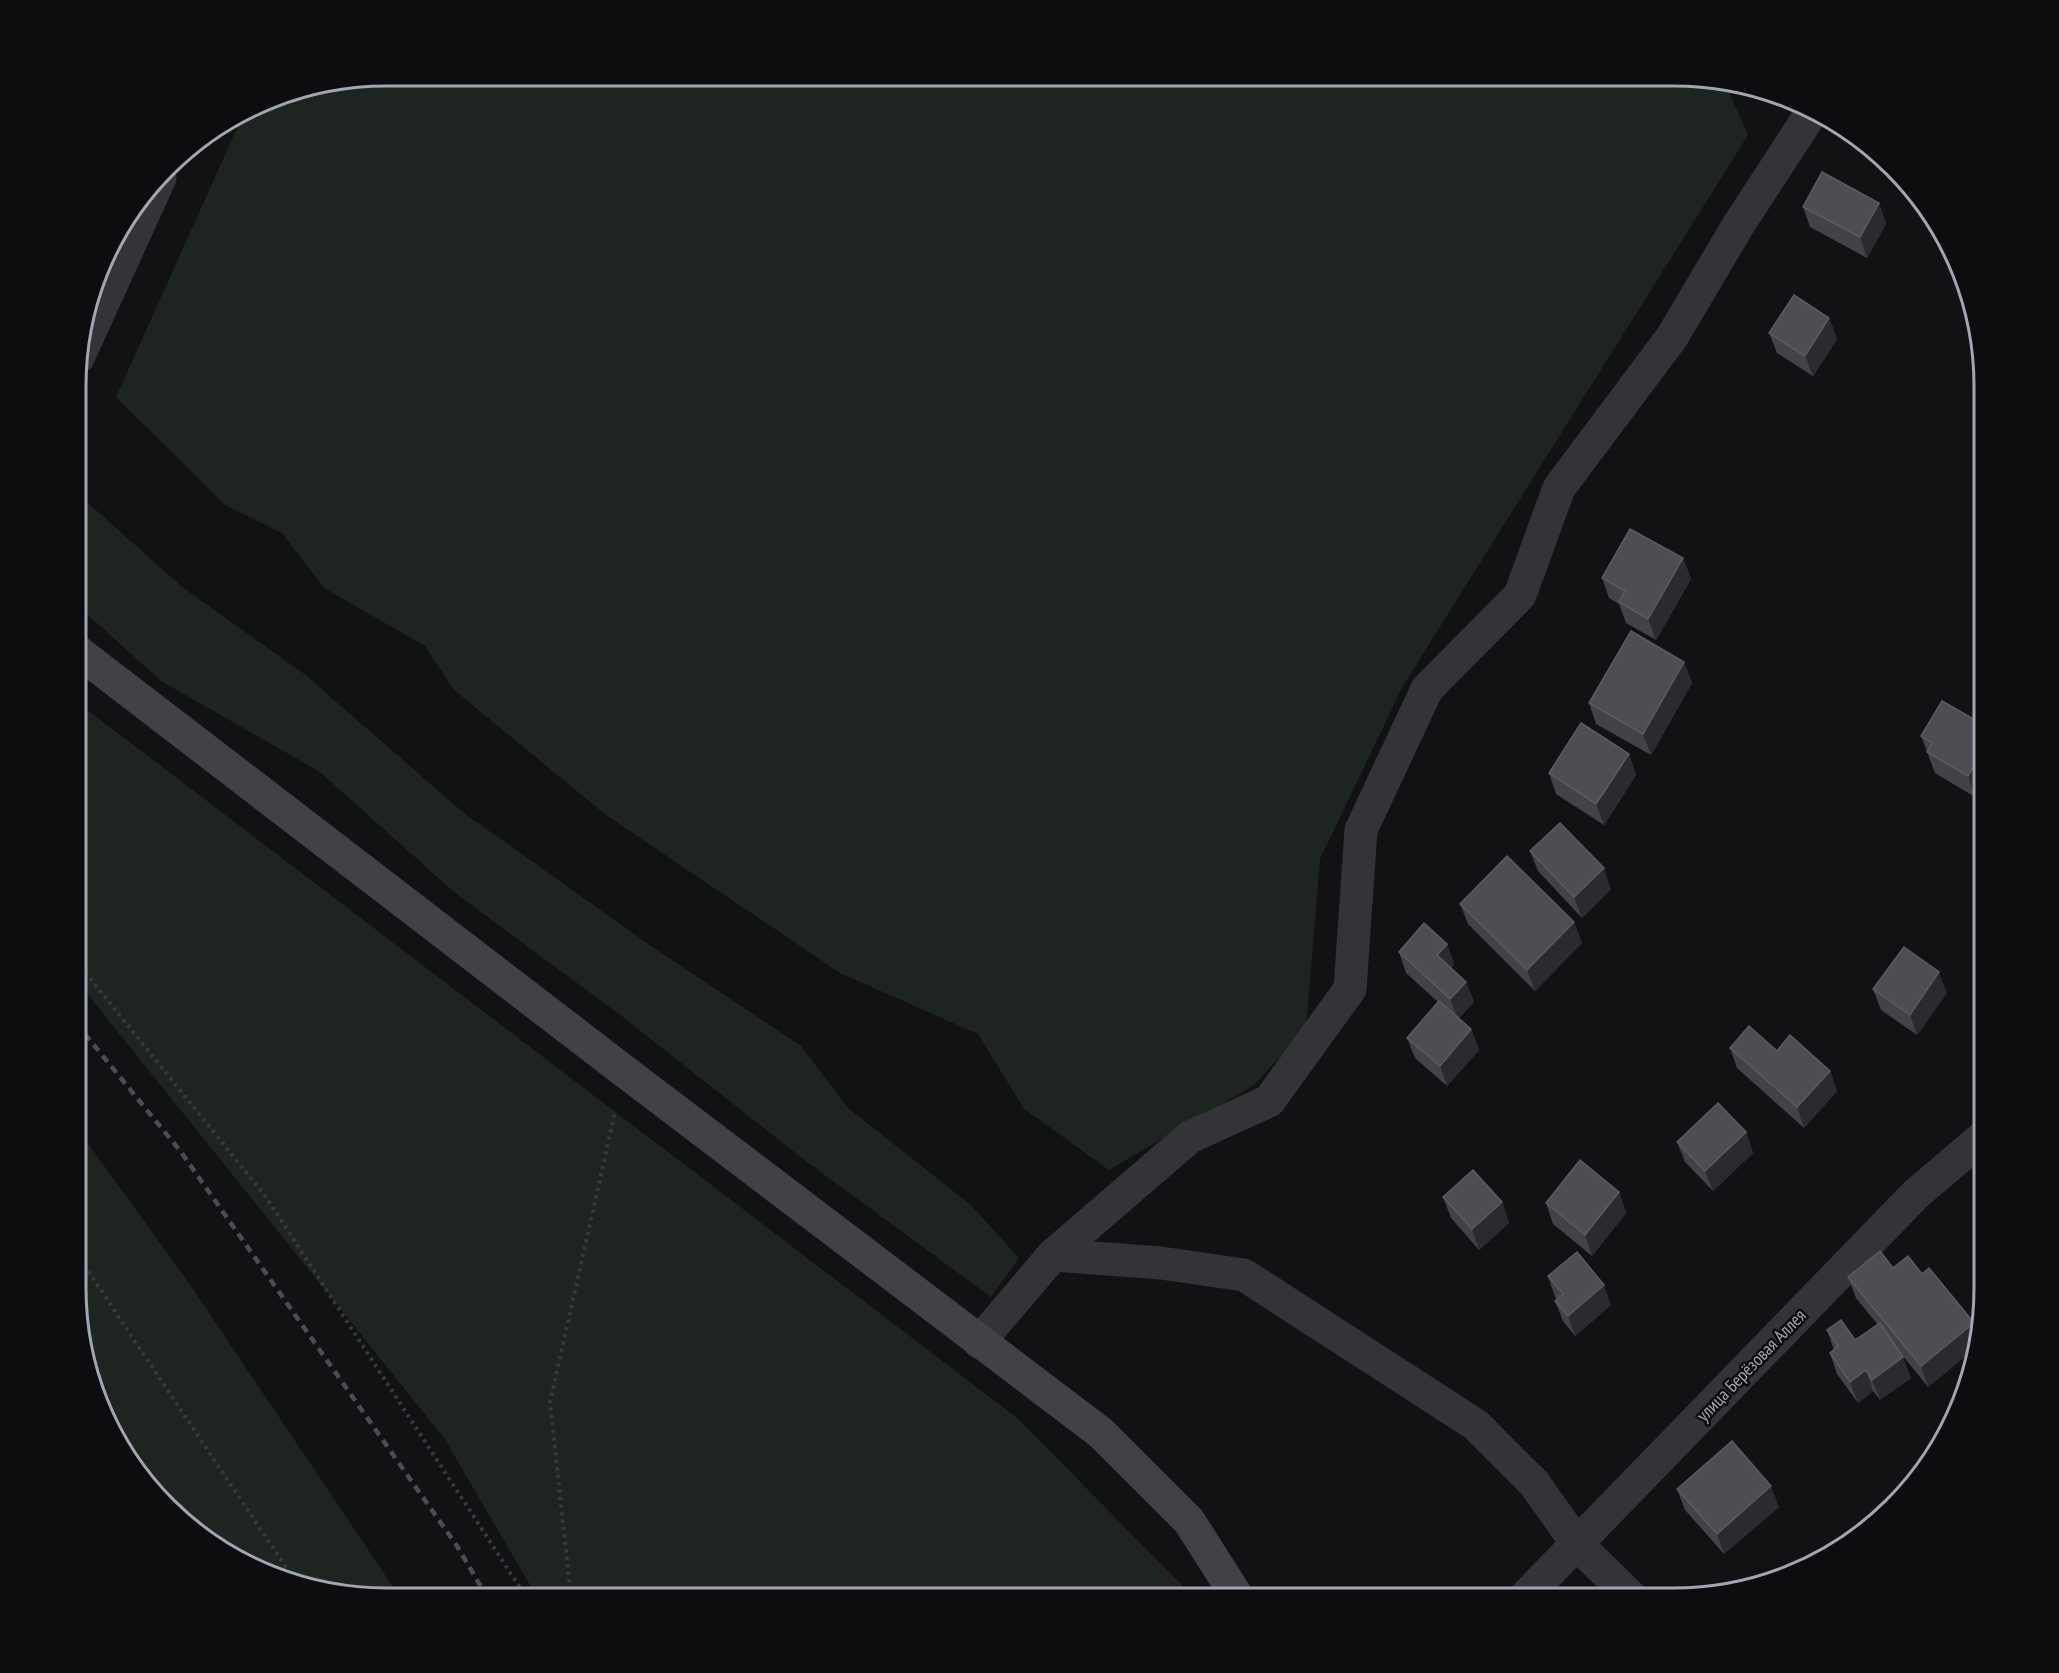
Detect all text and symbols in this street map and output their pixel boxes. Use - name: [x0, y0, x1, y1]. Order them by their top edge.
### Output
- street label: улица Берёзовая Аллея: [1691, 1304, 1811, 1426]

